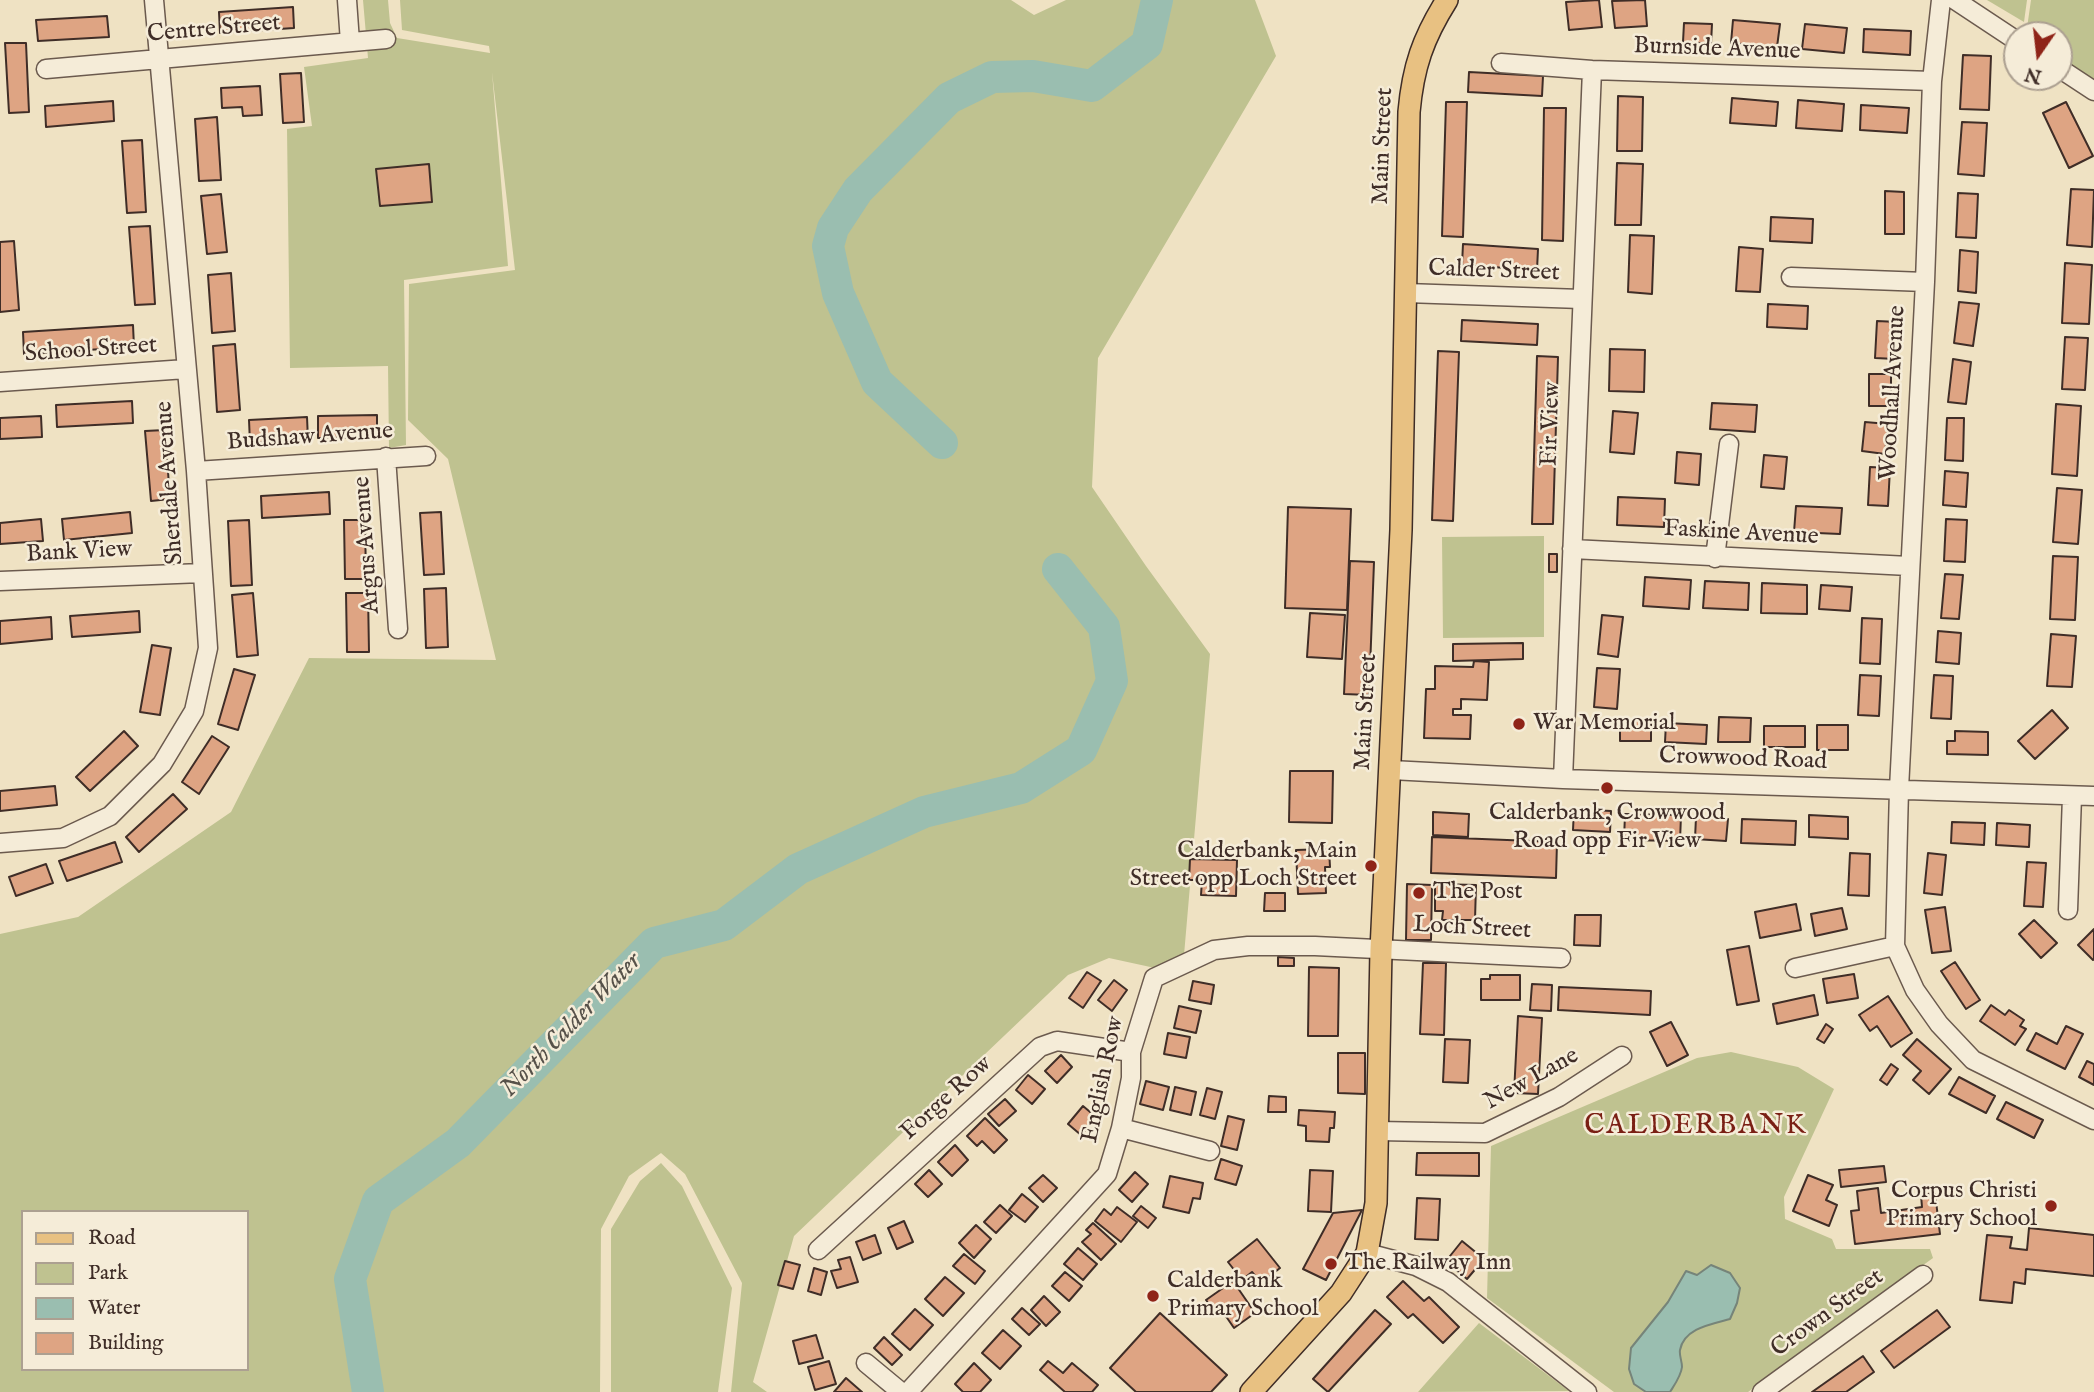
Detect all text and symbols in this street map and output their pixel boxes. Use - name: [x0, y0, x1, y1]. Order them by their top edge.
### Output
- street label: Centre Street: [146, 10, 282, 50]
- north arrow: [2003, 21, 2073, 91]
- street label: Burnside Avenue: [1633, 33, 1801, 67]
- text: N: [2023, 61, 2044, 88]
- street label: Main Street: [1368, 87, 1400, 205]
- street label: Calder Street: [1428, 255, 1560, 289]
- street label: Woodhall Avenue: [1875, 305, 1913, 481]
- street label: School Street: [24, 332, 158, 370]
- street label: Fir View: [1536, 381, 1568, 467]
- street label: Sherdale Avenue: [151, 400, 191, 566]
- street label: Budshaw Avenue: [226, 418, 394, 458]
- street label: Argus Avenue: [349, 475, 387, 615]
- street label: Faskine Avenue: [1663, 516, 1819, 552]
- street label: Bank View: [25, 536, 133, 570]
- street label: Main Street: [1350, 653, 1384, 771]
- place label: War Memorial: [1533, 710, 1676, 738]
- marker: War Memorial: [1511, 716, 1527, 732]
- street label: Crowwood Road: [1659, 743, 1827, 777]
- marker: Calderbank, Crowwood Road opp Fir View: [1599, 780, 1615, 796]
- place label: Calderbank, Crowwood Road opp Fir View: [1489, 800, 1725, 856]
- place label: Calderbank, Main Street opp Loch Street: [1130, 838, 1357, 894]
- marker: Calderbank, Main Street opp Loch Street: [1363, 858, 1379, 874]
- place label: The Post: [1433, 879, 1523, 907]
- marker: The Post: [1411, 885, 1427, 901]
- street label: Loch Street: [1412, 912, 1532, 946]
- water label: North Calder Water: [495, 947, 649, 1105]
- street label: English Row: [1077, 1014, 1131, 1146]
- street label: New Lane: [1480, 1042, 1584, 1118]
- street label: Forge Row: [896, 1051, 998, 1147]
- district label: CALDERBANK: [1586, 1110, 1806, 1144]
- place label: Corpus Christi Primary School: [1885, 1178, 2037, 1234]
- marker: Corpus Christi Primary School: [2043, 1198, 2059, 1214]
- legend: [21, 1210, 248, 1371]
- text: Road: [88, 1225, 135, 1252]
- place label: The Railway Inn: [1345, 1250, 1511, 1278]
- marker: The Railway Inn: [1323, 1256, 1339, 1272]
- text: Park: [88, 1260, 128, 1287]
- street label: Crown Street: [1766, 1264, 1890, 1364]
- place label: Calderbank Primary School: [1167, 1268, 1319, 1324]
- marker: Calderbank Primary School: [1145, 1288, 1161, 1304]
- text: Water: [88, 1295, 140, 1322]
- text: Building: [88, 1330, 163, 1357]

